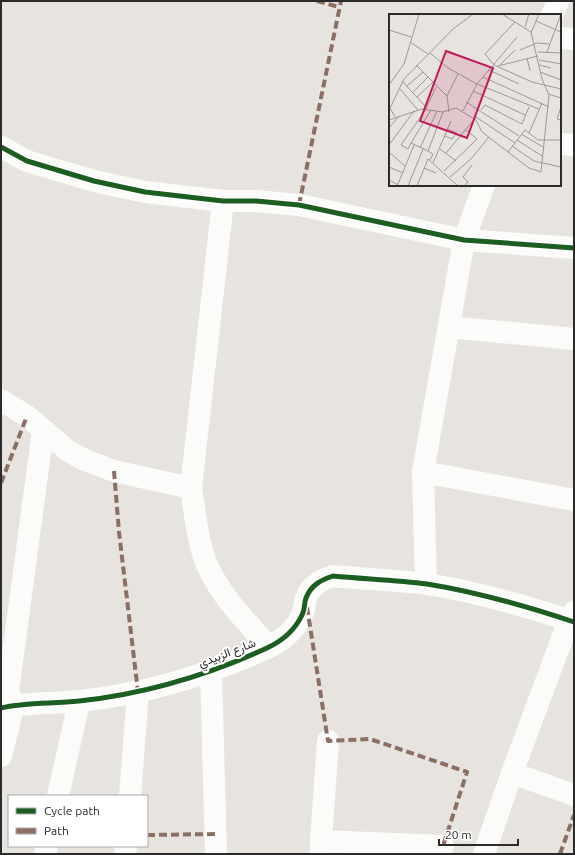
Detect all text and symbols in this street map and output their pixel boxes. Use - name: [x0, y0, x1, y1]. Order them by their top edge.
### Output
- inset map: [389, 14, 561, 186]
- street label: شارع الزبيدي: [196, 636, 259, 673]
- legend: [8, 795, 148, 847]
- text: Cycle path: [44, 804, 100, 817]
- scale bar: [439, 821, 518, 847]
- text: Path: [44, 824, 69, 837]
- text: 20 m: [445, 828, 472, 841]

